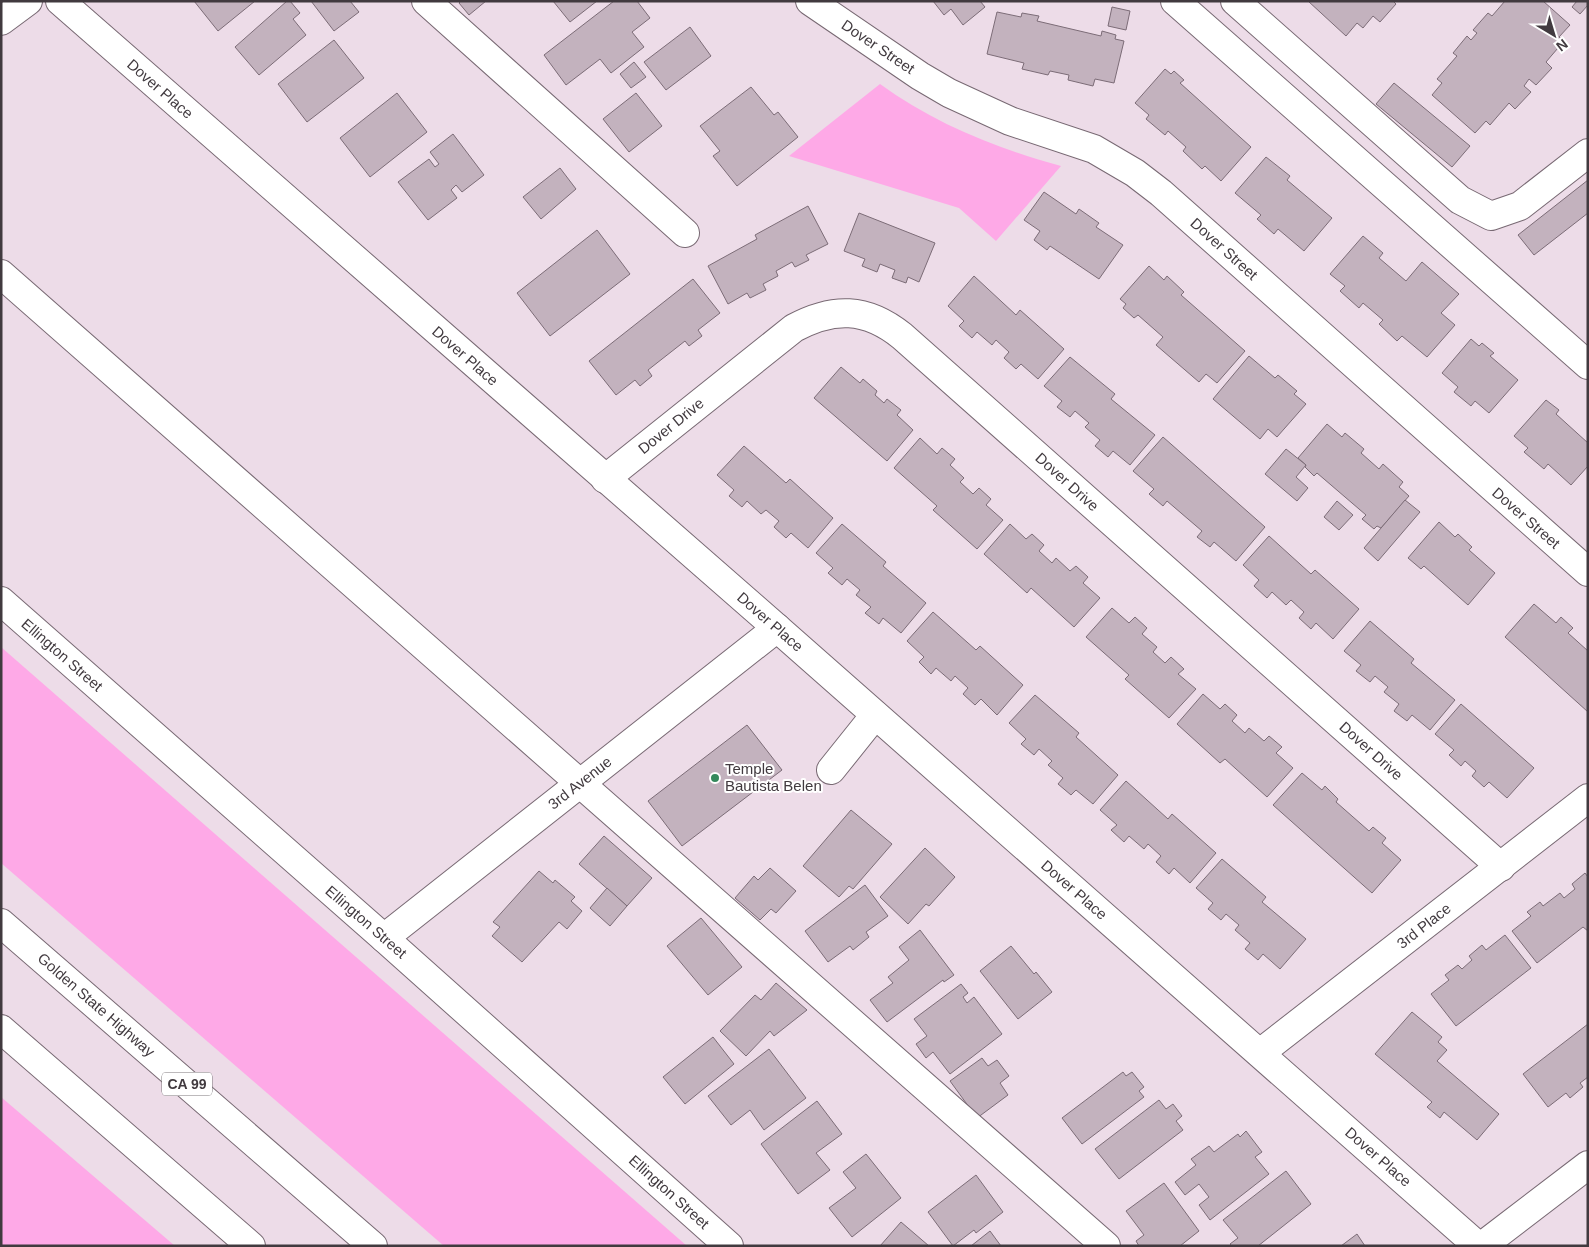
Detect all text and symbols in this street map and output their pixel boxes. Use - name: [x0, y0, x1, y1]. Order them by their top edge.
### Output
- north arrow: [1529, 10, 1579, 60]
- street label: Dover Street: [839, 16, 919, 78]
- text: N: [1553, 36, 1571, 55]
- street label: Dover Place: [124, 55, 197, 122]
- street label: Dover Street: [1187, 214, 1262, 284]
- street label: Dover Place: [429, 322, 502, 389]
- street label: Dover Drive: [635, 394, 707, 457]
- street label: Dover Drive: [1032, 449, 1102, 514]
- street label: Dover Street: [1489, 484, 1564, 552]
- street label: Dover Place: [734, 588, 807, 655]
- street label: Ellington Street: [18, 615, 107, 695]
- street label: Dover Drive: [1336, 718, 1406, 783]
- street label: 3rd Avenue: [545, 753, 615, 813]
- place label: Temple Bautista Belen: [725, 760, 822, 794]
- marker: Temple Bautista Belen: [709, 772, 721, 784]
- street label: Dover Place: [1038, 856, 1111, 923]
- street label: Ellington Street: [322, 882, 411, 962]
- street label: 3rd Place: [1393, 899, 1454, 952]
- street label: Golden State Highway: [34, 949, 159, 1060]
- road number: CA 99: [162, 1072, 212, 1096]
- street label: Dover Place: [1342, 1123, 1415, 1190]
- street label: Ellington Street: [626, 1151, 713, 1233]

